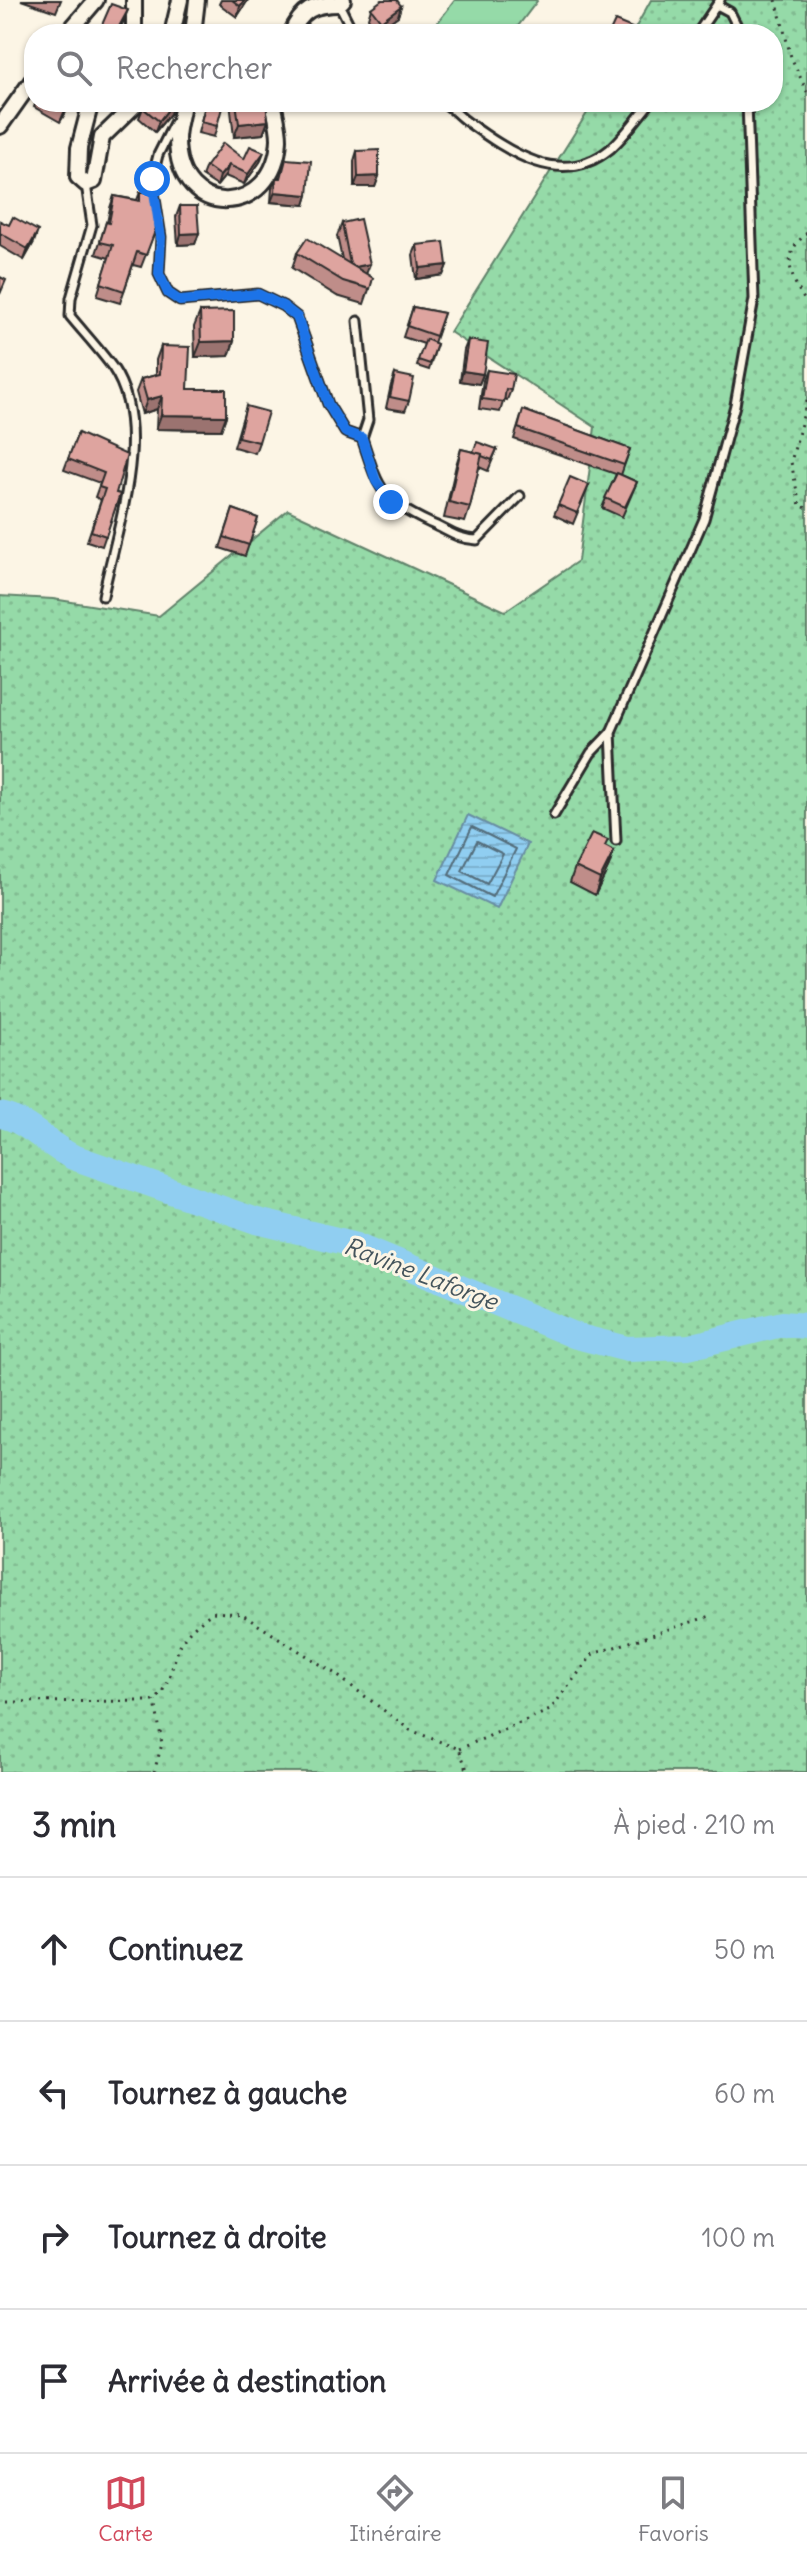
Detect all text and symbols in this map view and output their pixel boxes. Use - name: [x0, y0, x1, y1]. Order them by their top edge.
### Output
- search box: [24, 24, 783, 112]
- icon: search: [52, 46, 96, 90]
- text: Rechercher: [116, 49, 272, 87]
- route start: [134, 161, 170, 197]
- route end: [373, 484, 409, 520]
- water label: Ravine Laforge: [340, 1230, 504, 1317]
- text: 3 min: [32, 1803, 117, 1846]
- text: À pied · 210 m: [613, 1808, 775, 1841]
- icon: ahead: [32, 1927, 76, 1971]
- text: Continuez: [108, 1930, 243, 1968]
- text: 50 m: [714, 1933, 775, 1966]
- icon: left: [32, 2071, 76, 2115]
- text: Tournez à gauche: [108, 2074, 348, 2112]
- text: 60 m: [714, 2077, 775, 2110]
- icon: right: [32, 2215, 76, 2259]
- text: Tournez à droite: [108, 2218, 327, 2256]
- text: 100 m: [701, 2221, 775, 2254]
- icon: arrive: [32, 2359, 76, 2403]
- text: Arrivée à destination: [108, 2362, 386, 2400]
- tab: Carte: [98, 2471, 153, 2547]
- tab: Itinéraire: [349, 2471, 442, 2547]
- tab: Favoris: [638, 2471, 709, 2547]

